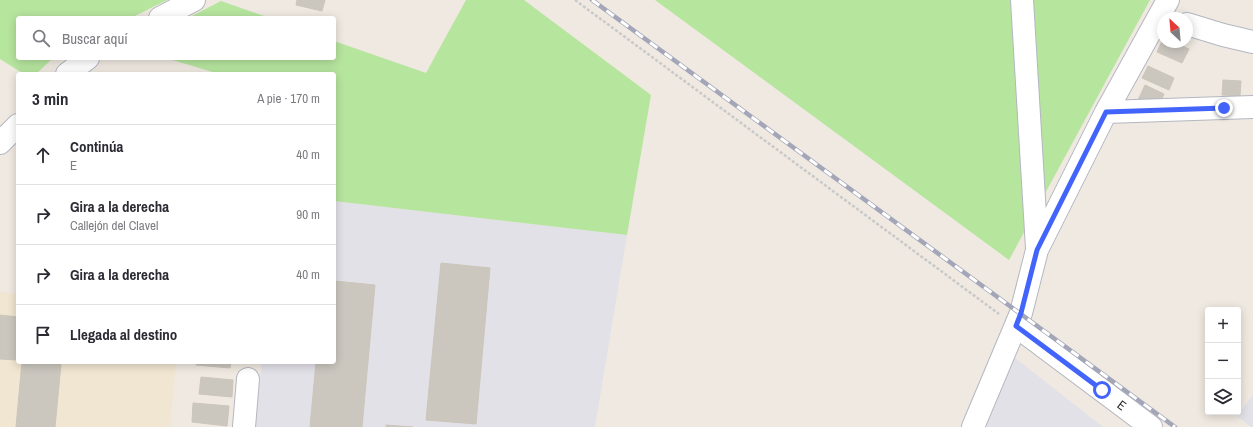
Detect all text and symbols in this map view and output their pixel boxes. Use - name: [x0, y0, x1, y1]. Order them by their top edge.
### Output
- north arrow: [1157, 12, 1193, 48]
- search box: [16, 16, 336, 60]
- icon: search: [30, 27, 52, 49]
- text: Buscar aquí: [62, 28, 128, 49]
- text: 3 min: [32, 87, 68, 110]
- text: A pie · 170 m: [257, 90, 320, 107]
- route end: [1215, 99, 1233, 117]
- text: Continúa: [70, 136, 123, 157]
- icon: ahead: [32, 144, 54, 166]
- text: 40 m: [296, 146, 320, 163]
- text: E: [70, 157, 77, 174]
- text: Gira a la derecha: [70, 196, 169, 217]
- icon: right: [32, 204, 54, 226]
- text: 90 m: [296, 206, 320, 223]
- text: Callejón del Clavel: [70, 217, 158, 234]
- icon: right: [32, 264, 54, 286]
- text: Gira a la derecha: [70, 264, 169, 285]
- text: 40 m: [296, 266, 320, 283]
- map controls: [1205, 307, 1241, 415]
- button: +: [1205, 307, 1241, 343]
- icon: arrive: [32, 324, 54, 346]
- text: Llegada al destino: [70, 324, 177, 345]
- button: −: [1205, 343, 1241, 379]
- button: layers: [1205, 379, 1241, 415]
- route start: [1093, 381, 1111, 399]
- street label: E: [1114, 396, 1130, 414]

